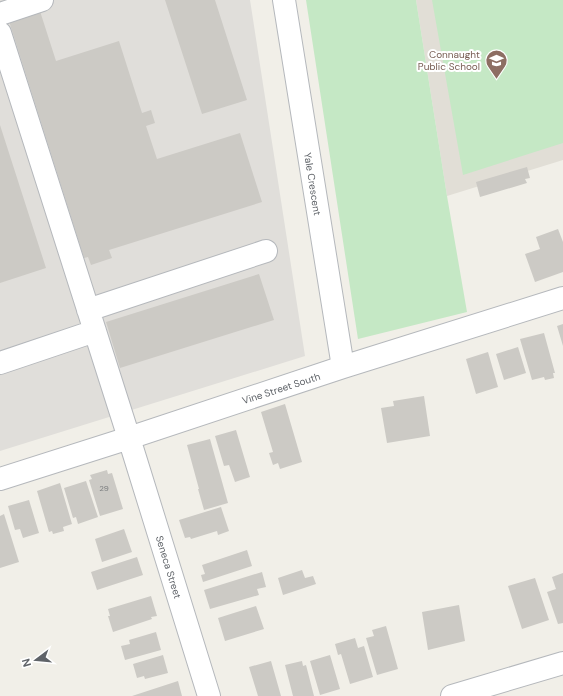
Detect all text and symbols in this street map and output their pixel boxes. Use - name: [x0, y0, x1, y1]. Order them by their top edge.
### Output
- school or university icon: Connaught Public School: [483, 47, 509, 80]
- place label: Connaught Public School: [418, 48, 480, 73]
- street label: Yale Crescent: [301, 152, 324, 217]
- street label: Vine Street South: [240, 370, 322, 407]
- house number: 29: [99, 483, 109, 493]
- street label: Seneca Street: [153, 534, 184, 600]
- north arrow: [16, 640, 56, 680]
- text: N: [19, 657, 34, 669]

